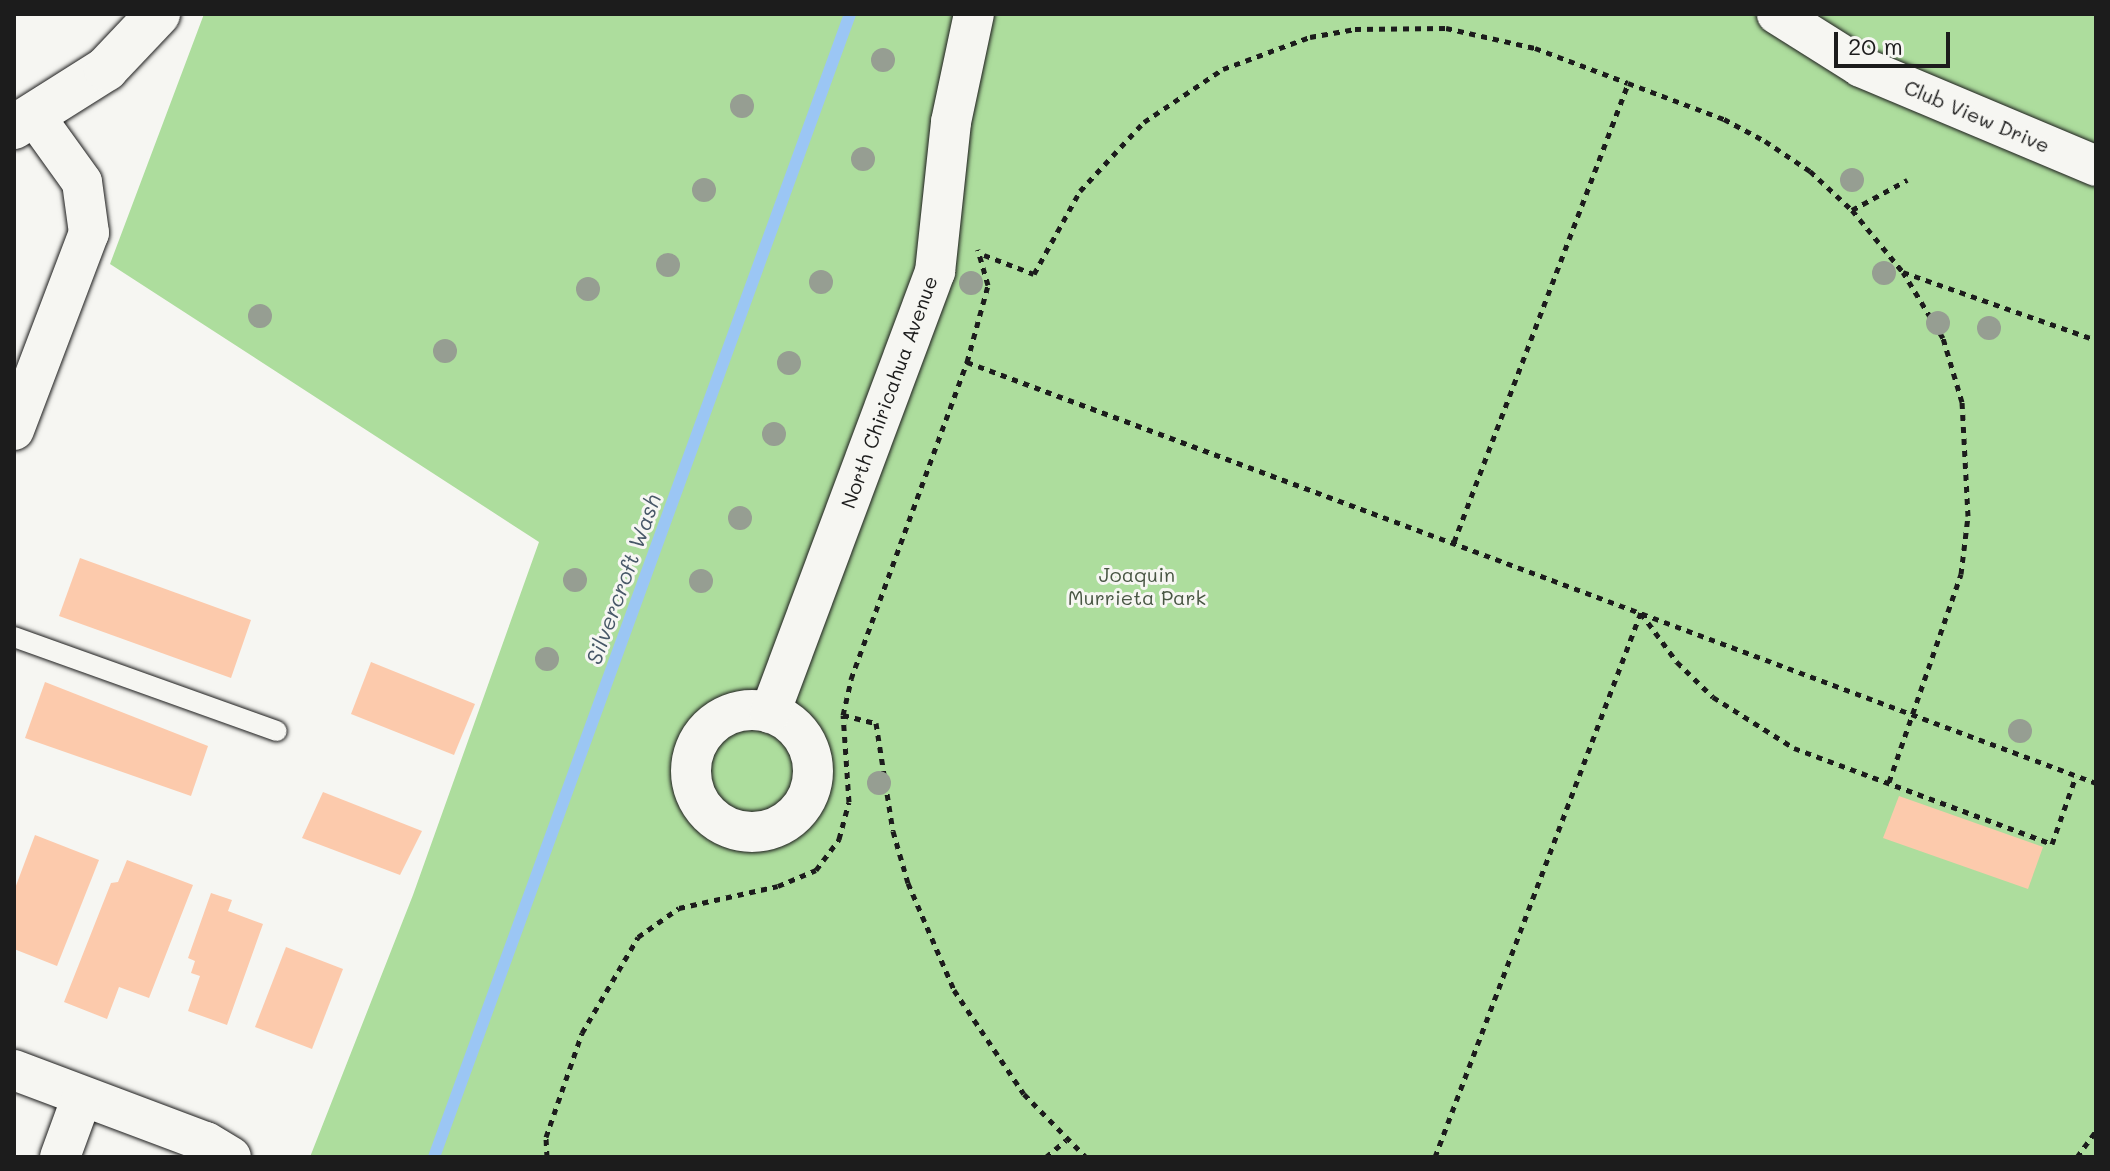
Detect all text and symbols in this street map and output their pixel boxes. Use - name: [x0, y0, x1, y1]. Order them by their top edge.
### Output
- scale bar: [1838, 16, 1954, 66]
- text: 20 m: [1848, 30, 1903, 61]
- street label: Club View Drive: [1901, 75, 2053, 157]
- street label: North Chiricahua Avenue: [836, 273, 942, 511]
- water label: Silvercroft Wash: [580, 490, 666, 668]
- park label: Joaquin Murrieta Park: [1068, 563, 1206, 610]

